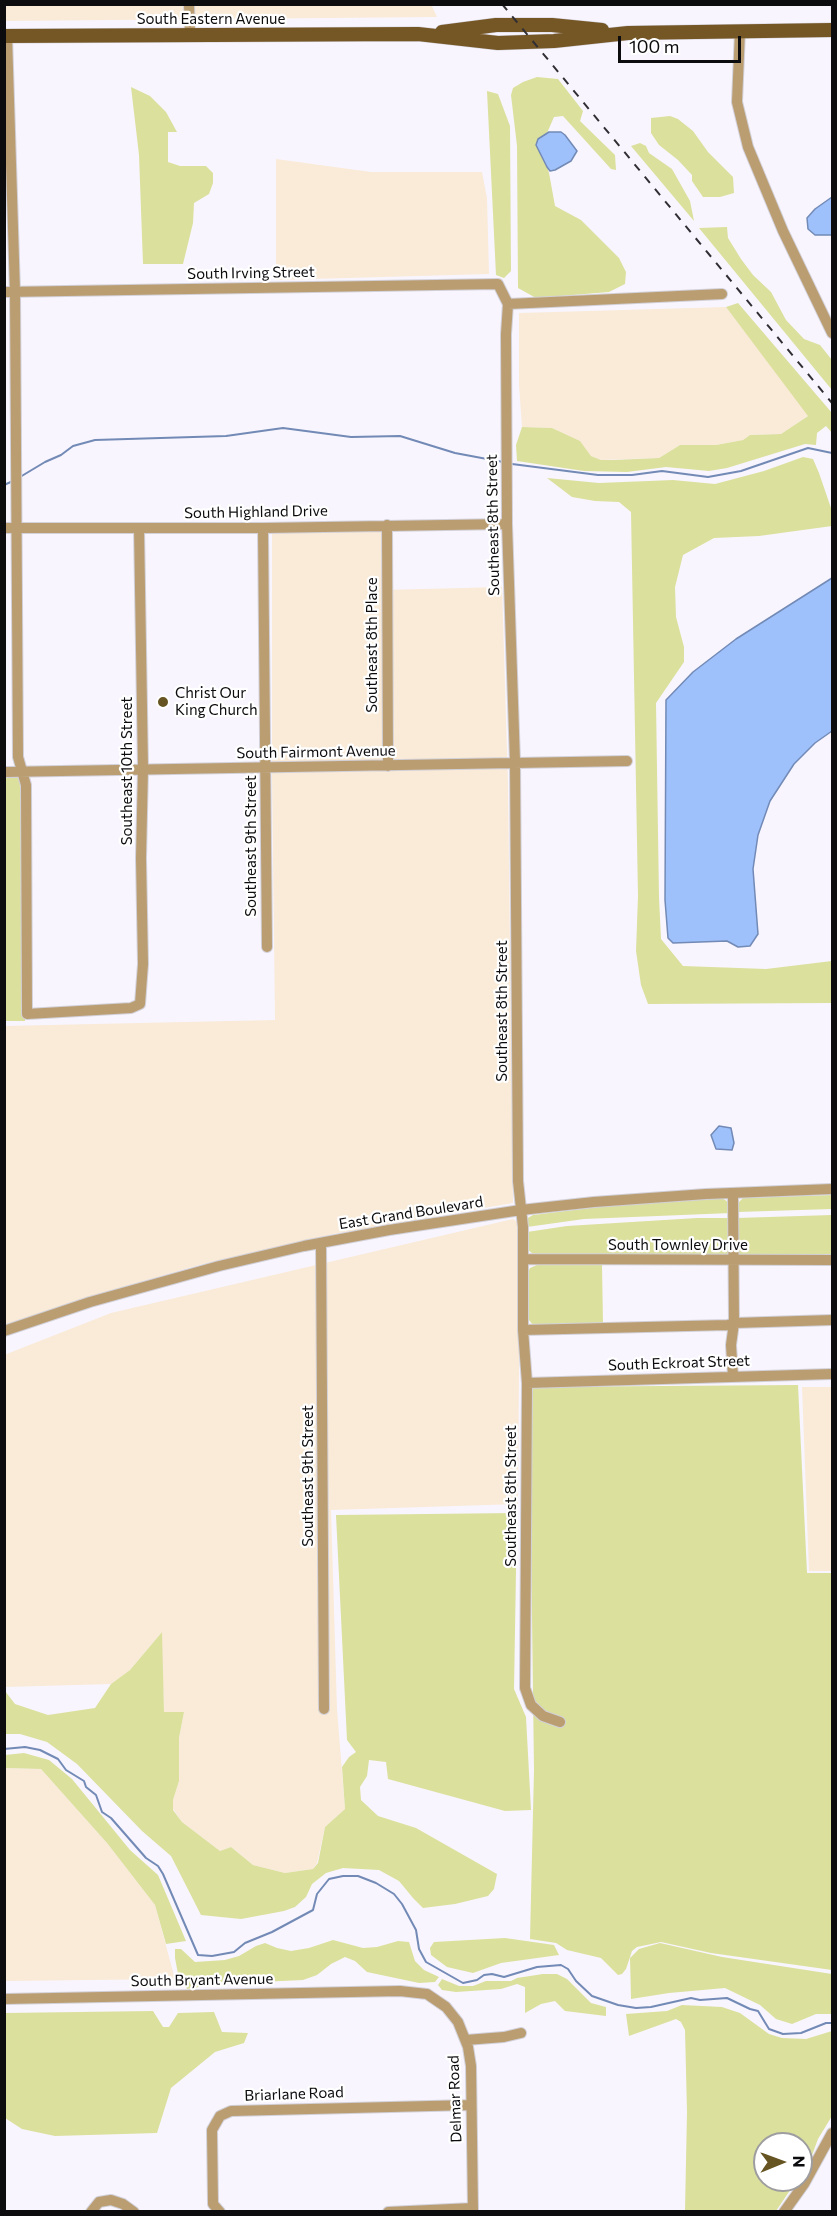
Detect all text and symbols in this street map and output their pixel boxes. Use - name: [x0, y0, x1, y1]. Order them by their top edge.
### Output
- street label: South Eastern Avenue: [137, 10, 285, 28]
- scale bar: [621, 24, 744, 62]
- text: 100 m: [629, 35, 679, 57]
- street label: South Irving Street: [187, 263, 315, 283]
- street label: Southeast 8th Street: [483, 454, 503, 596]
- street label: South Highland Drive: [184, 502, 328, 522]
- street label: Southeast 8th Place: [363, 577, 381, 713]
- place label: Christ Our King Church: [175, 684, 258, 719]
- marker: Christ Our King Church: [156, 695, 170, 709]
- street label: Southeast 10th Street: [118, 697, 136, 845]
- street label: South Fairmont Avenue: [236, 742, 396, 762]
- street label: Southeast 9th Street: [242, 775, 260, 917]
- street label: Southeast 8th Street: [493, 940, 511, 1082]
- street label: East Grand Boulevard: [338, 1193, 484, 1233]
- street label: South Townley Drive: [608, 1236, 748, 1254]
- street label: South Eckroat Street: [608, 1352, 750, 1374]
- street label: Southeast 9th Street: [299, 1405, 317, 1547]
- street label: Southeast 8th Street: [502, 1425, 520, 1567]
- street label: South Bryant Avenue: [131, 1970, 273, 1990]
- street label: Delmar Road: [444, 2055, 466, 2143]
- street label: Briarlane Road: [244, 2083, 344, 2105]
- north arrow: [753, 2132, 813, 2192]
- text: N: [790, 2156, 809, 2168]

